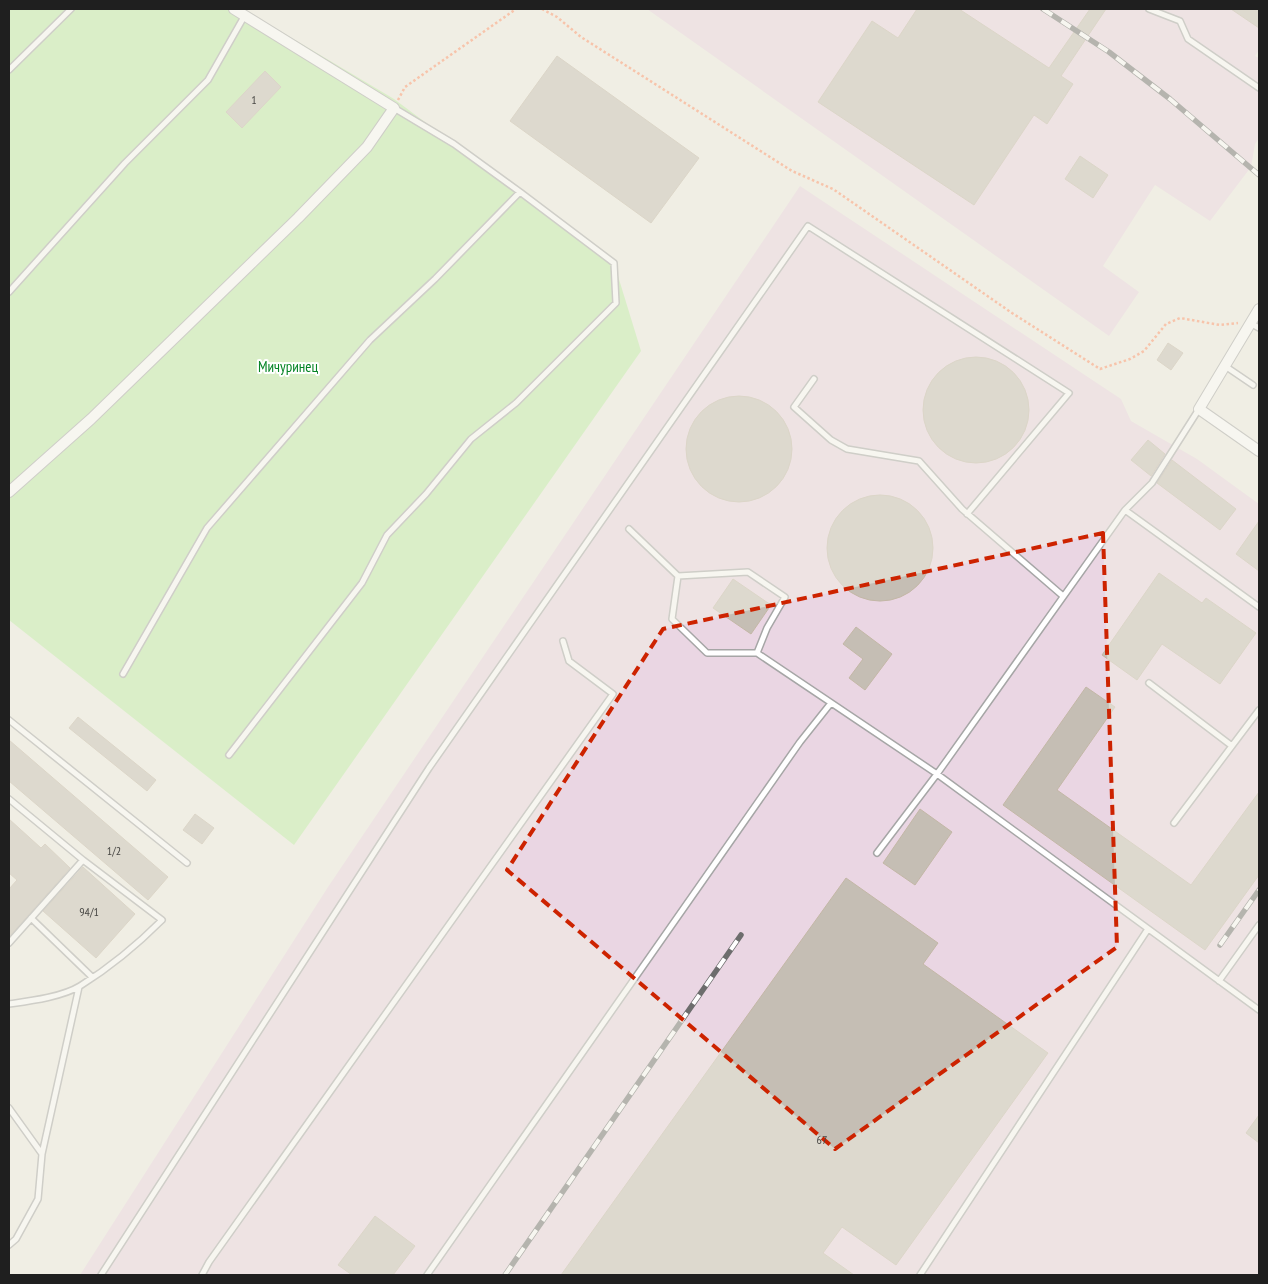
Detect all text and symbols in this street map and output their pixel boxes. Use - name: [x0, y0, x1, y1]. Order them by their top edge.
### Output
- house number: 1: [251, 92, 257, 107]
- park label: Мичуринец: [258, 357, 318, 376]
- house number: 1/2: [107, 843, 121, 858]
- house number: 94/1: [79, 904, 99, 919]
- house number: 67: [817, 1132, 827, 1147]

